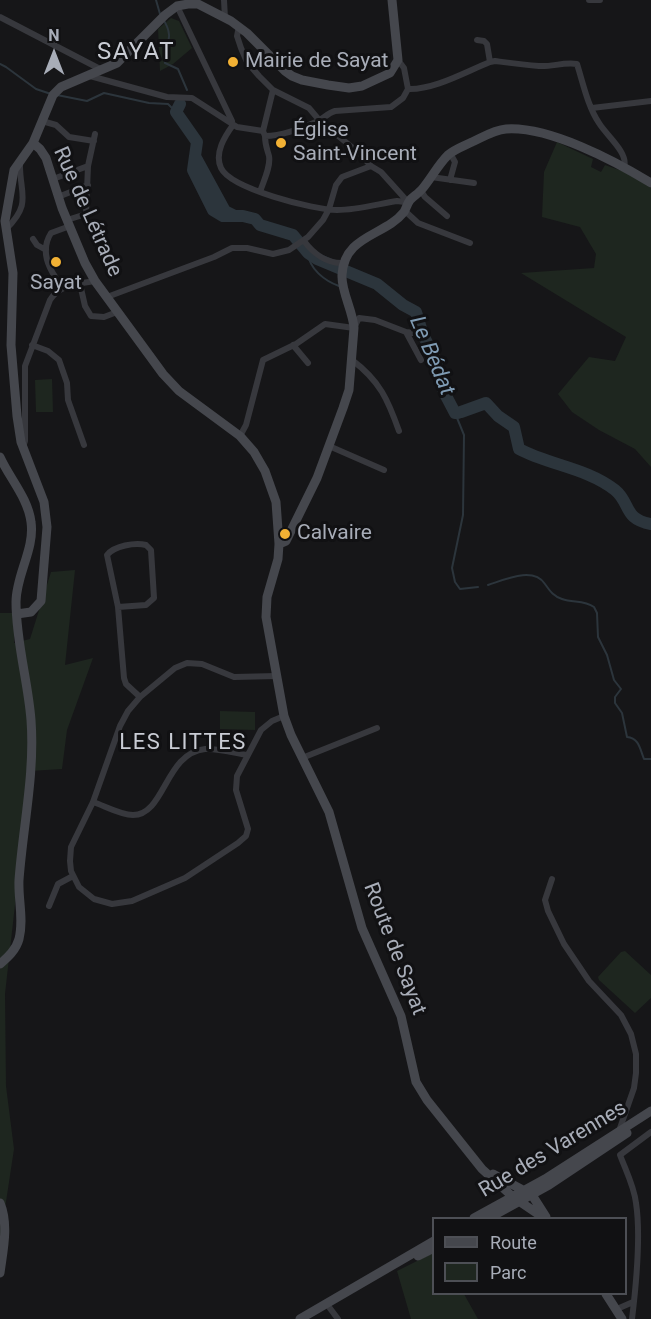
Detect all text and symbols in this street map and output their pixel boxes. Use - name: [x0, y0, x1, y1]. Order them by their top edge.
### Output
- north arrow: [24, 24, 84, 84]
- text: N: [48, 26, 60, 45]
- district label: SAYAT: [97, 39, 175, 67]
- place label: Mairie de Sayat: [245, 49, 388, 75]
- marker: Mairie de Sayat: [226, 55, 240, 69]
- place label: Église Saint-Vincent: [293, 118, 417, 168]
- marker: Église Saint-Vincent: [274, 136, 288, 150]
- street label: Rue de Létrade: [47, 143, 127, 281]
- marker: Sayat: [49, 255, 63, 269]
- place label: Sayat: [30, 271, 82, 297]
- water label: Le Bédat: [403, 312, 459, 400]
- place label: Calvaire: [297, 521, 372, 547]
- marker: Calvaire: [278, 527, 292, 541]
- district label: LES LITTES: [119, 730, 247, 756]
- street label: Route de Sayat: [357, 879, 431, 1019]
- street label: Rue des Varennes: [475, 1096, 631, 1204]
- legend: [432, 1217, 627, 1295]
- text: Route: [490, 1232, 537, 1253]
- text: Parc: [490, 1262, 526, 1283]

